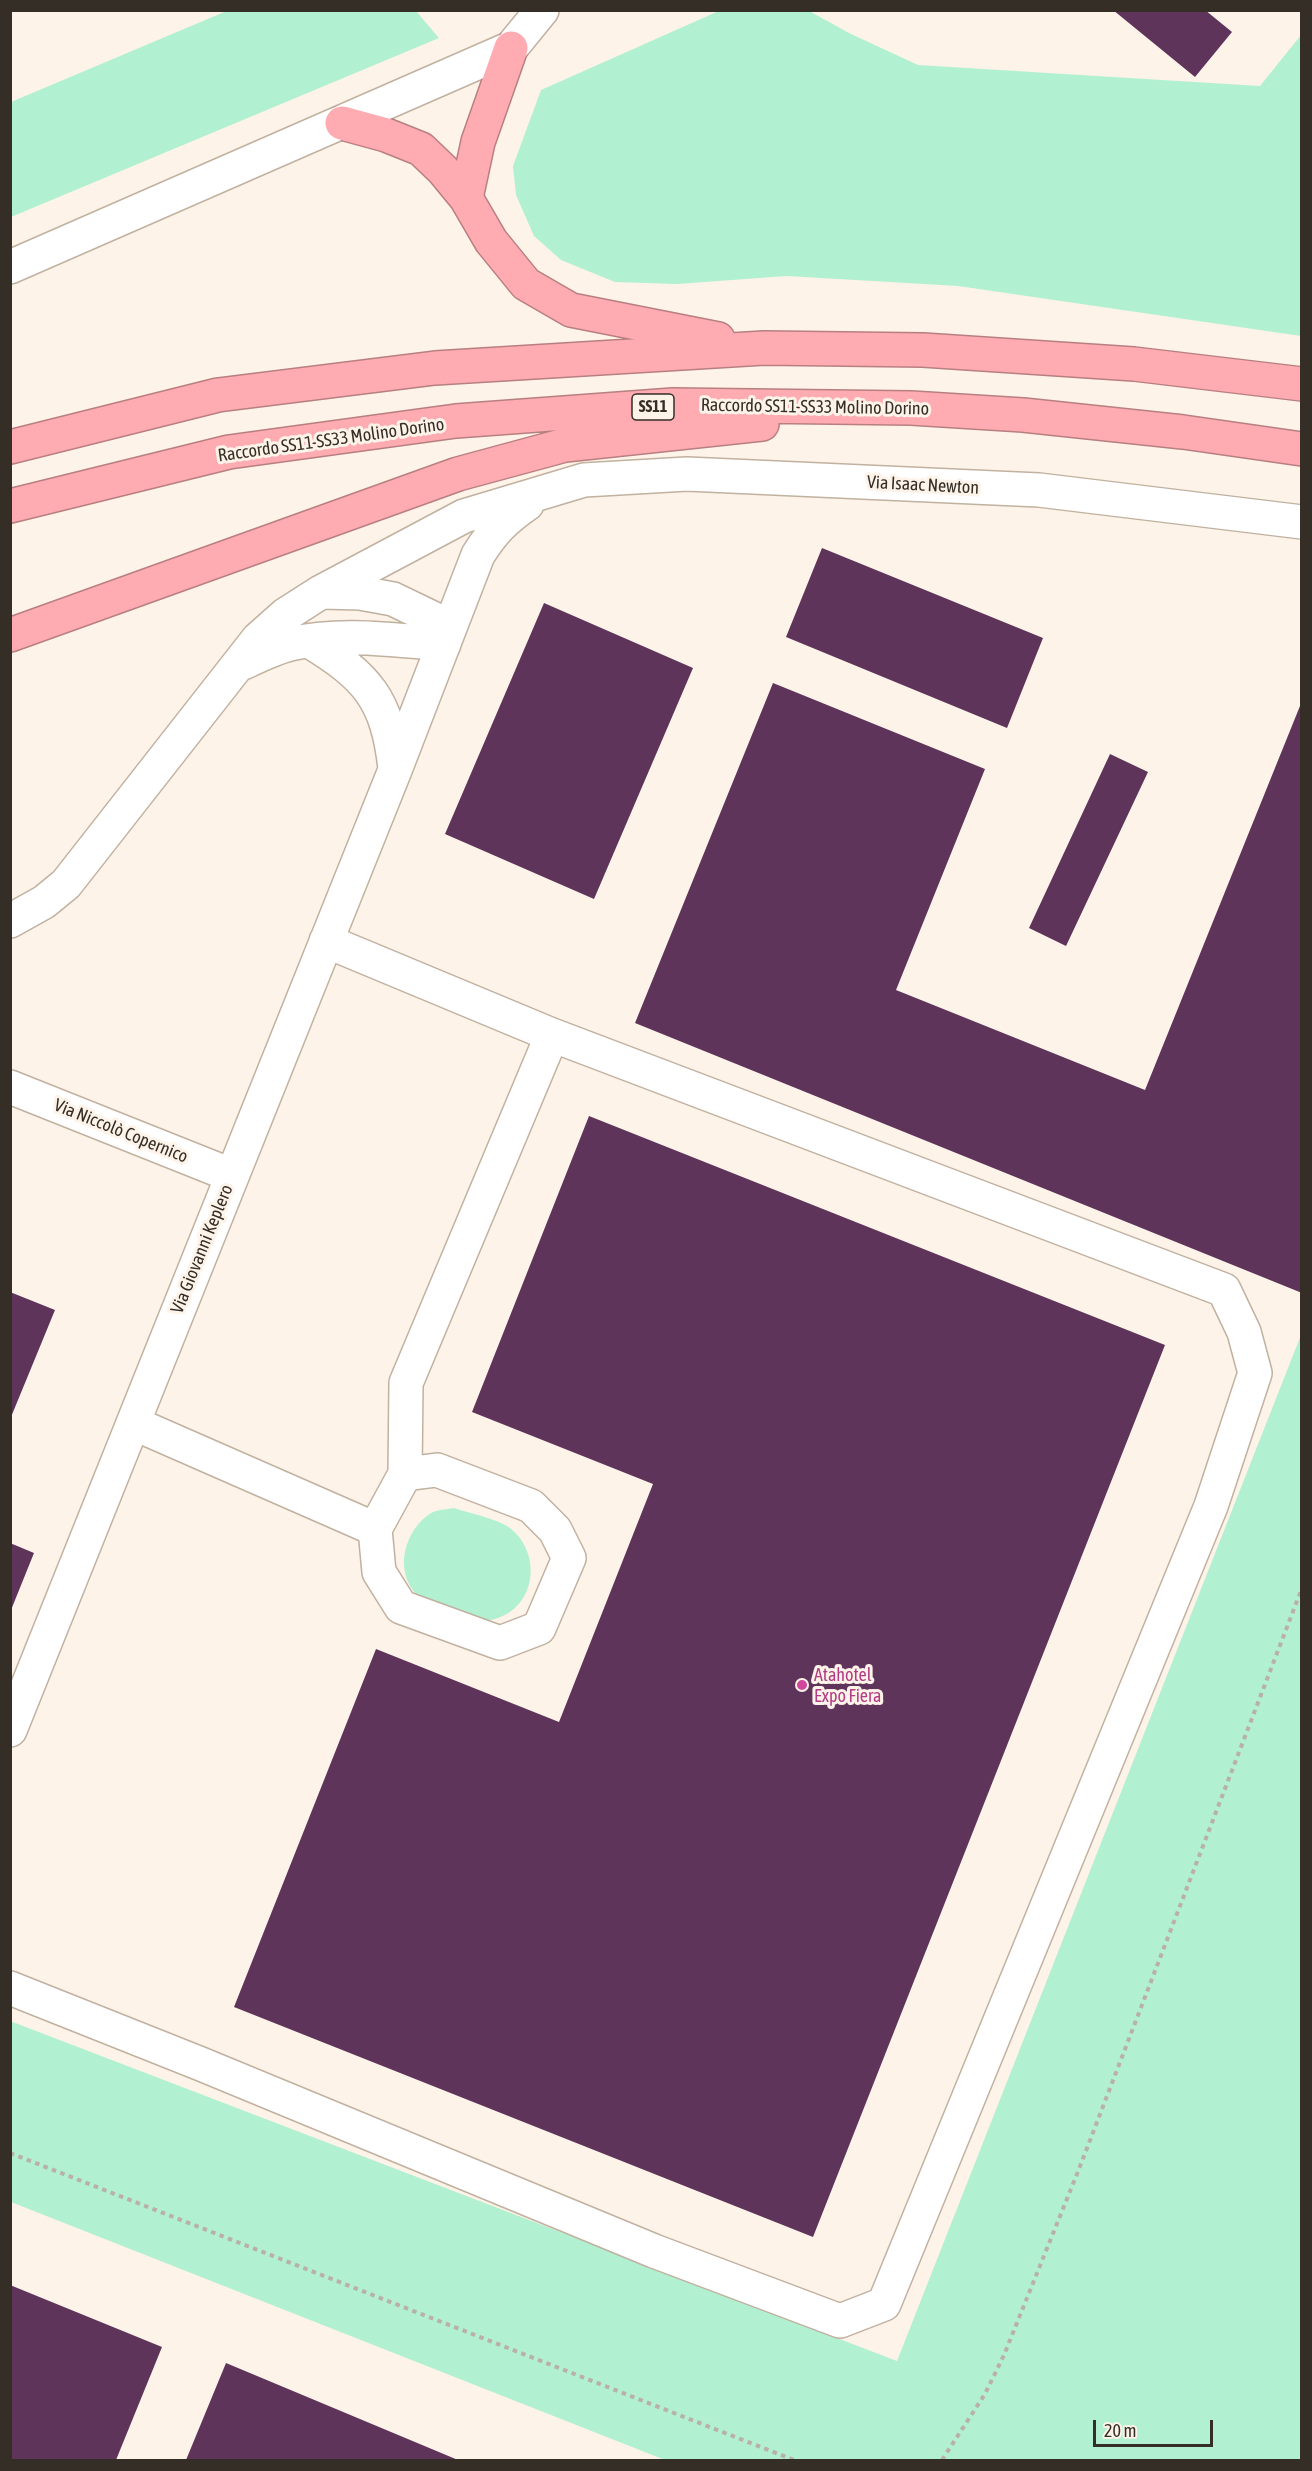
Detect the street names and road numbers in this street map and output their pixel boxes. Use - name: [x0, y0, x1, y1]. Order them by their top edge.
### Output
- road number: SS11: [632, 394, 674, 420]
- street label: Raccordo SS11-SS33 Molino Dorino: [701, 394, 929, 420]
- street label: Raccordo SS11-SS33 Molino Dorino: [216, 413, 446, 467]
- street label: Via Isaac Newton: [866, 471, 980, 499]
- street label: Via Niccolò Copernico: [51, 1094, 191, 1168]
- street label: Via Giovanni Keplero: [166, 1181, 238, 1317]

